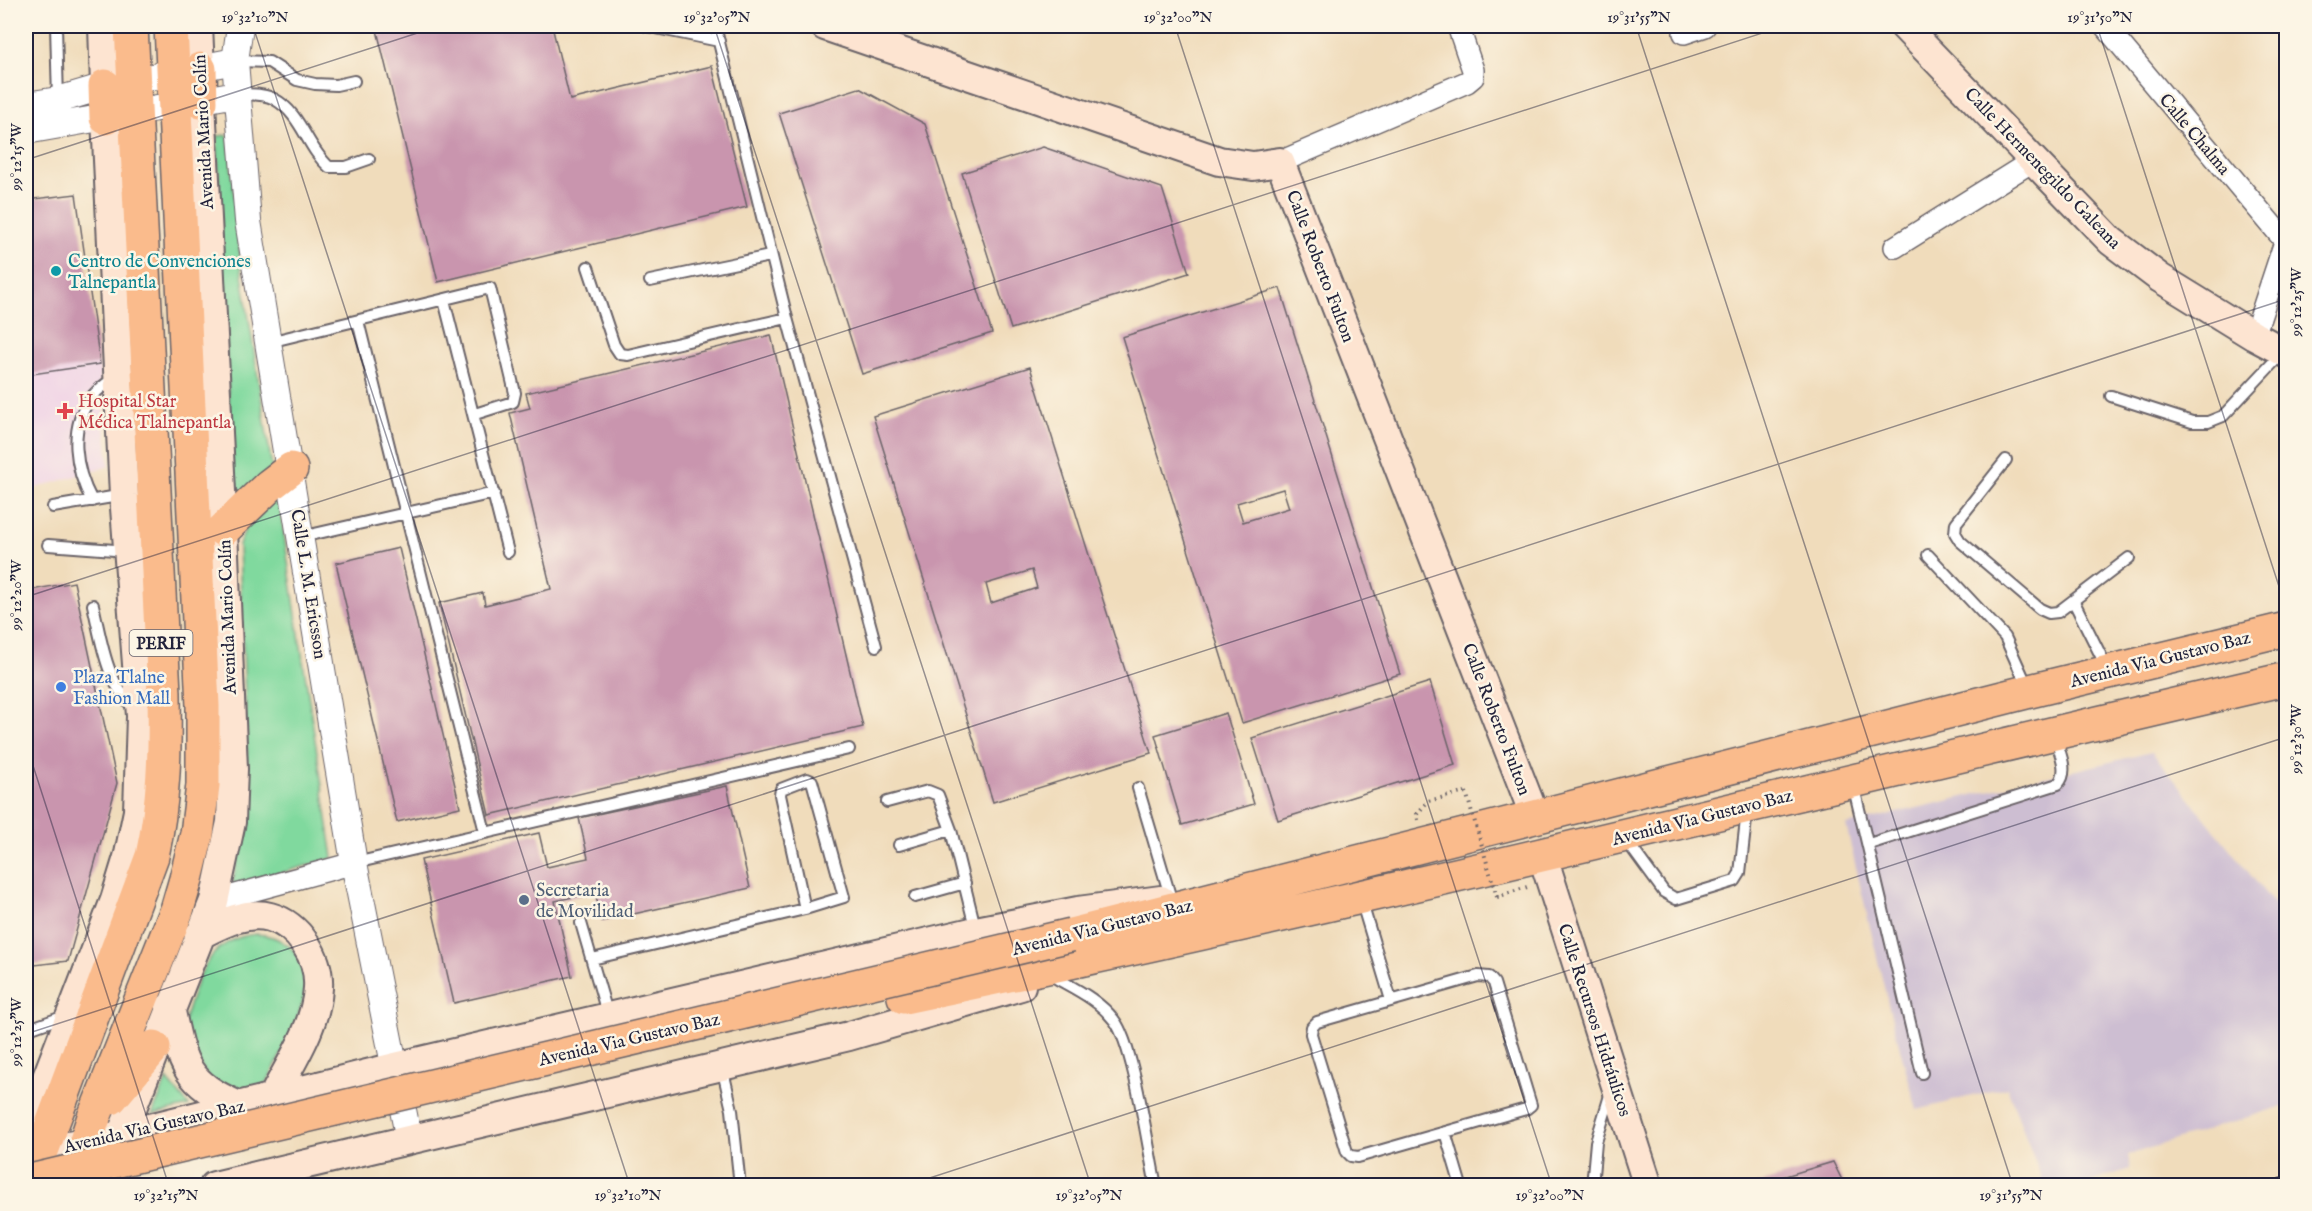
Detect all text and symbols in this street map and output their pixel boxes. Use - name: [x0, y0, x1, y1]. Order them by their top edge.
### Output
- text: 19°32'10"N: [222, 8, 289, 27]
- text: 19°32'05"N: [684, 8, 750, 27]
- text: 19°32'00"N: [1144, 8, 1212, 27]
- text: 19°31'55"N: [1607, 8, 1671, 27]
- text: 19°31'50"N: [2067, 8, 2133, 27]
- street label: Avenida Mario Colín: [189, 53, 220, 211]
- street label: Calle Hermenegildo Galeana: [1959, 83, 2125, 255]
- street label: Calle Chalma: [2153, 89, 2235, 181]
- text: 99°12'15"W: [7, 123, 26, 192]
- street label: Calle Roberto Fulton: [1280, 187, 1359, 346]
- place label: Centro de Convenciones Talnepantla: [68, 251, 251, 295]
- marker: Centro de Convenciones Talnepantla: [49, 264, 63, 278]
- text: 99°12'25"W: [2287, 267, 2306, 337]
- place label: Hospital Star Médica Tlalnepantla: [78, 391, 232, 435]
- marker: Hospital Star Médica Tlalnepantla: [56, 402, 74, 420]
- street label: Calle L. M. Ericsson: [284, 508, 331, 661]
- street label: Avenida Mario Colín: [214, 539, 243, 696]
- text: 99°12'20"W: [7, 559, 26, 631]
- street label: Avenida Via Gustavo Baz: [2067, 627, 2253, 694]
- road number: PERIF: [130, 630, 192, 656]
- street label: Calle Roberto Fulton: [1456, 640, 1535, 799]
- place label: Plaza Tlalne Fashion Mall: [73, 667, 170, 711]
- marker: Plaza Tlalne Fashion Mall: [54, 680, 68, 694]
- text: 99°12'30"W: [2287, 704, 2306, 775]
- street label: Avenida Via Gustavo Baz: [1609, 785, 1795, 852]
- place label: Secretaria de Movilidad: [536, 880, 634, 924]
- marker: Secretaria de Movilidad: [517, 893, 531, 907]
- street label: Avenida Via Gustavo Baz: [1009, 895, 1195, 962]
- street label: Calle Recursos Hidráulicos: [1552, 921, 1636, 1120]
- text: 99°12'25"W: [7, 997, 26, 1067]
- street label: Avenida Via Gustavo Baz: [536, 1008, 722, 1073]
- street label: Avenida Via Gustavo Baz: [61, 1095, 247, 1160]
- text: 19°32'15"N: [133, 1186, 199, 1205]
- text: 19°32'10"N: [595, 1186, 662, 1205]
- text: 19°32'05"N: [1056, 1186, 1122, 1205]
- text: 19°32'00"N: [1516, 1186, 1584, 1205]
- text: 19°31'55"N: [1979, 1186, 2043, 1205]

